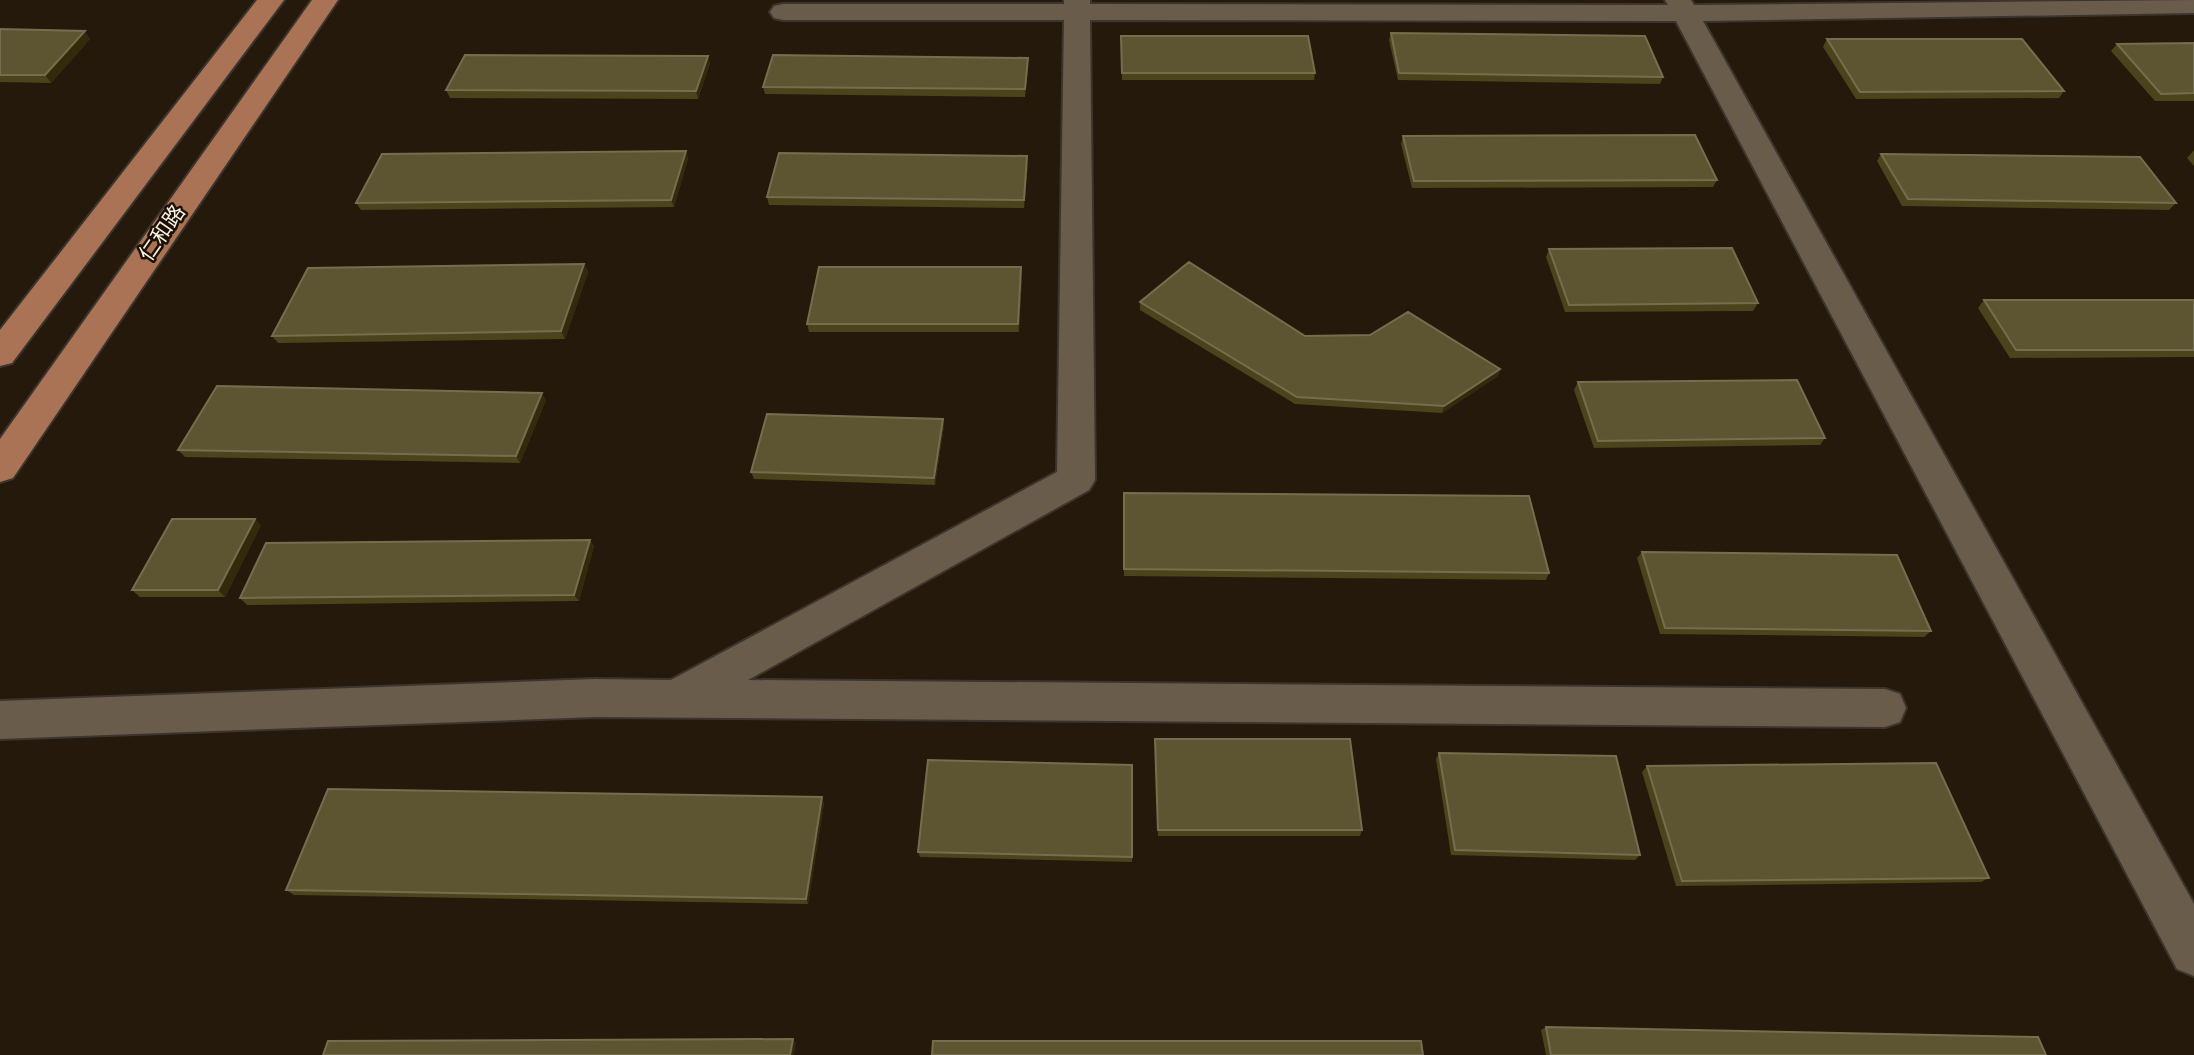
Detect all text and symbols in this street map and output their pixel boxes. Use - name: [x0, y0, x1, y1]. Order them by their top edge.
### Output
- street label: 仁和路: [132, 199, 191, 266]

